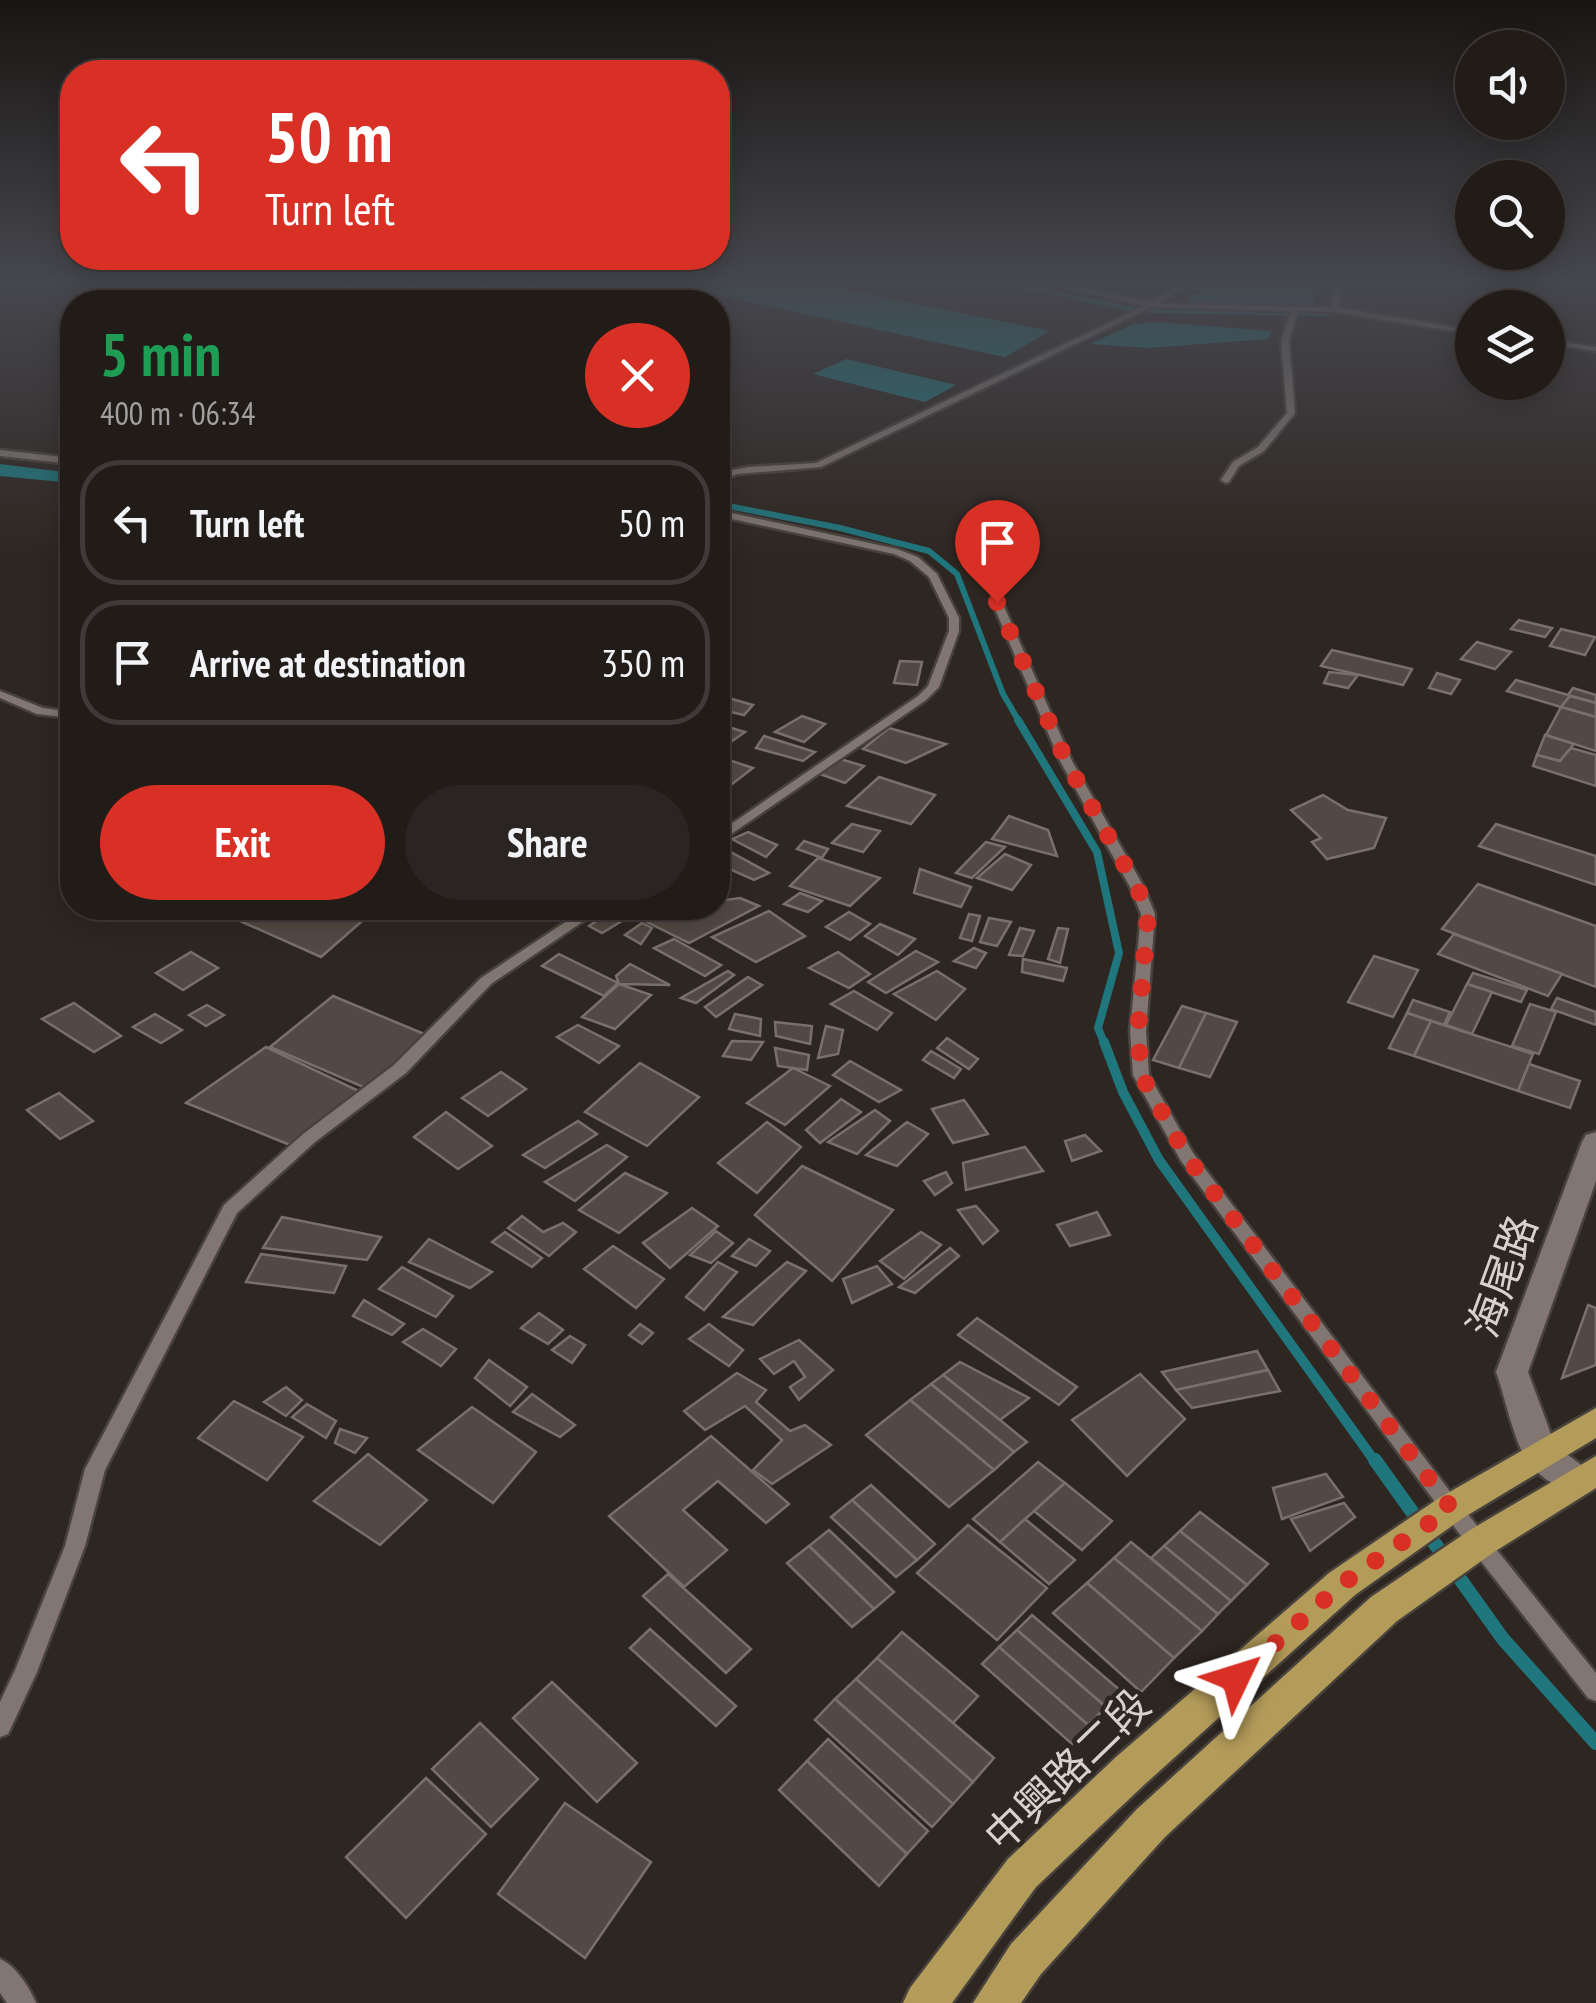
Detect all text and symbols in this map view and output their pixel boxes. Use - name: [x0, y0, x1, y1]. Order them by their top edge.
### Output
- map controls: [1455, 30, 1565, 400]
- button: sound: [1455, 30, 1565, 140]
- text: 50 m: [265, 91, 393, 181]
- icon: left: [100, 100, 230, 230]
- button: search: [1455, 160, 1565, 270]
- text: Turn left: [265, 179, 395, 237]
- button: layers: [1455, 290, 1565, 400]
- text: 5 min: [100, 315, 221, 393]
- button: close: [585, 323, 690, 428]
- text: 400 m · 06:34: [100, 392, 255, 434]
- icon: left: [105, 495, 160, 550]
- text: Turn left: [190, 498, 304, 547]
- text: 50 m: [618, 498, 685, 547]
- pin: [955, 500, 1040, 603]
- icon: arrive: [970, 515, 1025, 570]
- icon: arrive: [105, 635, 160, 690]
- text: Arrive at destination: [190, 638, 466, 687]
- text: 350 m: [601, 638, 685, 687]
- button: Exit: [100, 785, 385, 900]
- button: Share: [405, 785, 690, 900]
- street label: 海尾路: [1454, 1207, 1549, 1344]
- position arrow: [1184, 1626, 1288, 1730]
- street label: 中興路二段: [972, 1677, 1161, 1862]

